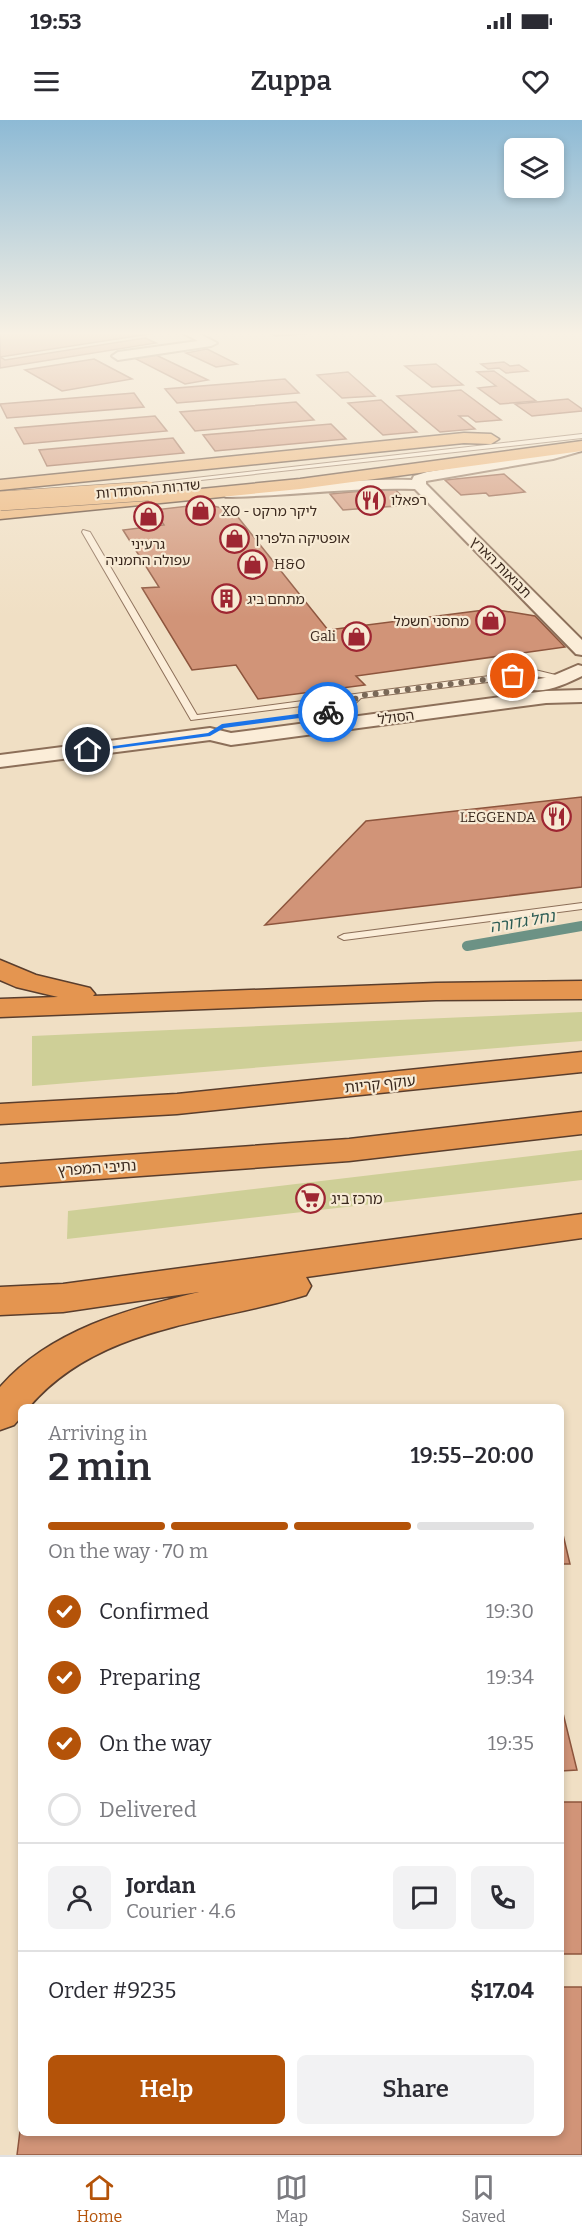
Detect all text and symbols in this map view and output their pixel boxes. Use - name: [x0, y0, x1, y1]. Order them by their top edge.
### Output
- text: 19:53: [30, 8, 82, 35]
- icon: menu: [30, 65, 63, 98]
- text: Zuppa: [251, 65, 331, 97]
- icon: heart: [519, 65, 552, 98]
- map controls: [504, 138, 564, 198]
- button: layers: [504, 138, 564, 198]
- street label: שדרות ההסתדרות: [95, 476, 201, 503]
- restaurant icon: רפאלו: [354, 484, 386, 516]
- place label: רפאלו: [391, 492, 427, 509]
- shop icon: XO - ליקר מרקט: [184, 495, 216, 527]
- shop icon: גרעיני עפולה החמניה: [132, 501, 164, 533]
- place label: XO - ליקר מרקט: [221, 503, 317, 520]
- shop icon: אופטיקה הלפרין: [218, 522, 250, 554]
- place label: אופטיקה הלפרין: [255, 530, 350, 547]
- street label: תבואות הארץ: [466, 533, 535, 602]
- place label: גרעיני עפולה החמניה: [106, 536, 190, 569]
- shop icon: H&O: [237, 548, 269, 580]
- place label: H&O: [274, 556, 305, 573]
- building icon: מתחם ביג: [210, 583, 242, 615]
- place label: מתחם ביג: [247, 591, 305, 608]
- shop icon: מחסני חשמל: [474, 605, 506, 637]
- place label: מחסני חשמל: [393, 613, 469, 630]
- shop icon: Gali: [341, 620, 373, 652]
- place label: Gali: [310, 628, 336, 645]
- pin: [487, 650, 538, 701]
- icon: bag: [496, 659, 529, 692]
- courier: [298, 682, 358, 742]
- icon: bike: [312, 696, 345, 729]
- street label: הסולל: [377, 707, 415, 728]
- pin: [62, 724, 113, 775]
- icon: home: [71, 733, 104, 766]
- restaurant icon: LEGGENDA: [541, 801, 573, 833]
- place label: LEGGENDA: [460, 809, 536, 826]
- water label: נחל גדורה: [488, 906, 557, 937]
- street label: עוקף קריות: [343, 1071, 417, 1097]
- street label: נתיבי המפרץ: [57, 1156, 137, 1180]
- supermarket icon: מרכז ביג: [294, 1183, 326, 1215]
- place label: מרכז ביג: [331, 1190, 383, 1208]
- text: Arriving in: [48, 1421, 147, 1445]
- text: 19:55–20:00: [410, 1442, 534, 1469]
- text: 2 min: [48, 1444, 151, 1490]
- text: On the way · 70 m: [48, 1539, 208, 1563]
- icon: check: [48, 1595, 81, 1628]
- text: Confirmed: [99, 1598, 209, 1625]
- text: 19:30: [486, 1599, 534, 1623]
- icon: check: [48, 1661, 81, 1694]
- text: Preparing: [99, 1664, 201, 1691]
- text: 19:34: [487, 1665, 534, 1689]
- icon: check: [48, 1727, 81, 1760]
- text: On the way: [99, 1730, 211, 1757]
- text: 19:35: [488, 1731, 534, 1755]
- text: Delivered: [99, 1796, 197, 1823]
- button: person: [48, 1866, 111, 1929]
- button: chat: [393, 1866, 456, 1929]
- button: phone: [471, 1866, 534, 1929]
- text: Jordan: [126, 1872, 196, 1899]
- text: Courier · 4.6: [126, 1899, 236, 1923]
- text: Order #9235: [48, 1977, 176, 2004]
- text: $17.04: [470, 1977, 534, 2004]
- button: Help: [48, 2055, 285, 2124]
- button: Share: [297, 2055, 534, 2124]
- tab: Home: [77, 2171, 122, 2226]
- tab: Map: [275, 2171, 308, 2226]
- tab: Saved: [461, 2171, 505, 2226]

